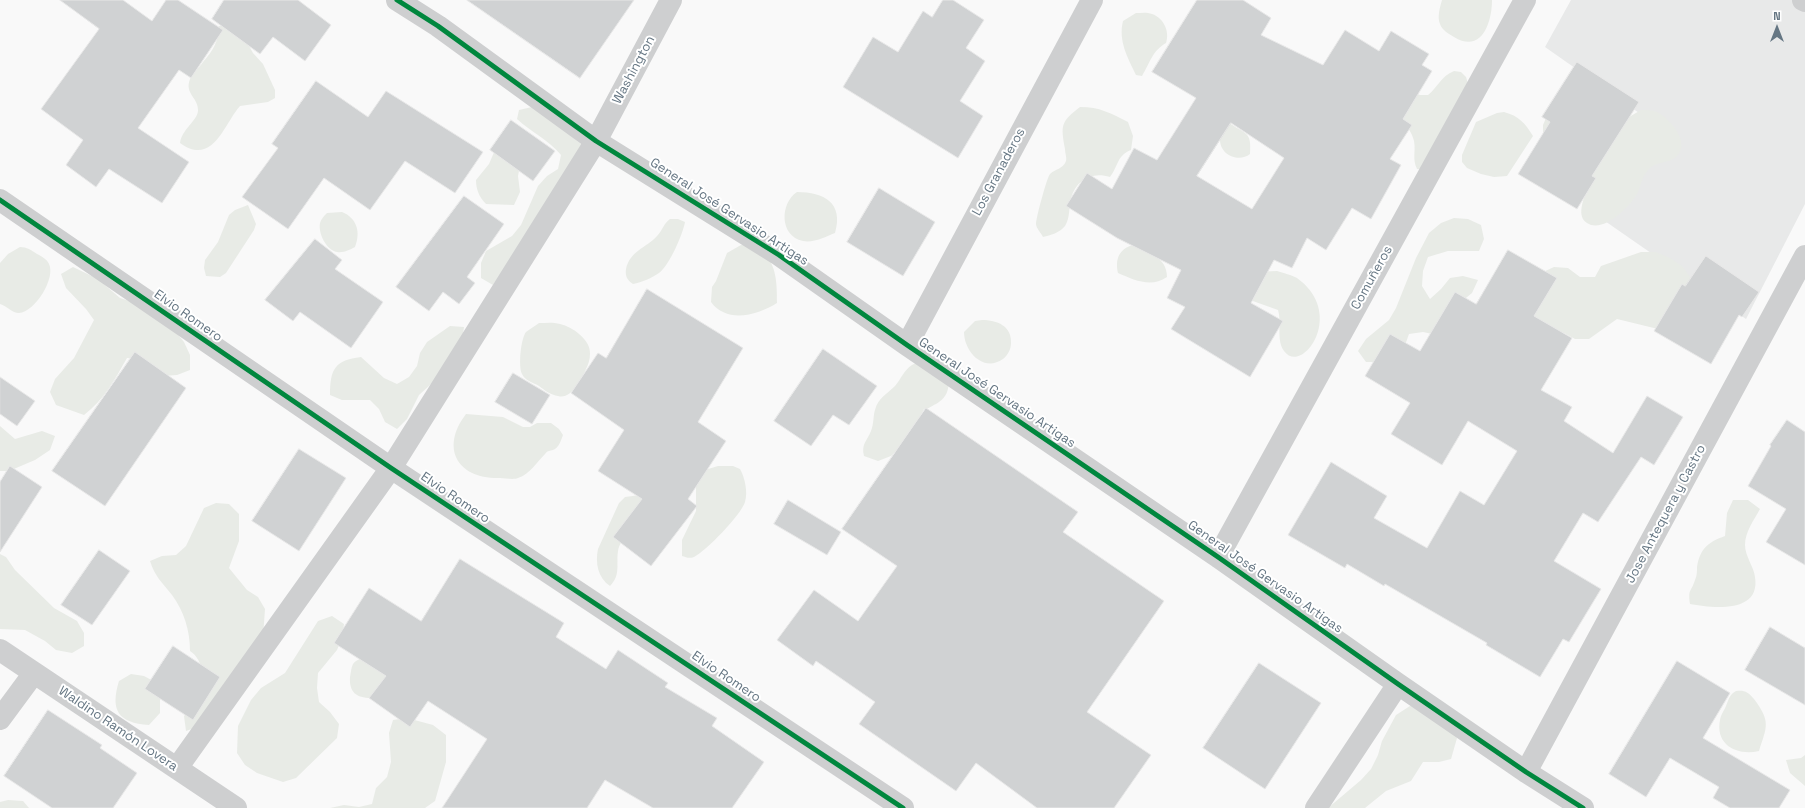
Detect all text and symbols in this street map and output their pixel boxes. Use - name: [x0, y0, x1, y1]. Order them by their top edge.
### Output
- north arrow: [1757, 8, 1797, 48]
- text: N: [1773, 9, 1781, 23]
- street label: Washington: [610, 33, 658, 107]
- street label: Los Granaderos: [969, 126, 1029, 218]
- street label: General José Gervasio Artigas: [647, 155, 811, 269]
- street label: Comuñeros: [1348, 243, 1396, 313]
- street label: Elvio Romero: [151, 287, 225, 345]
- street label: General José Gervasio Artigas: [916, 335, 1078, 451]
- street label: Jose Antequera y Castro: [1623, 442, 1709, 586]
- street label: Elvio Romero: [418, 469, 492, 527]
- street label: General José Gervasio Artigas: [1185, 517, 1345, 637]
- street label: Elvio Romero: [689, 648, 763, 706]
- street label: Waldino Ramón Lovera: [55, 683, 181, 775]

